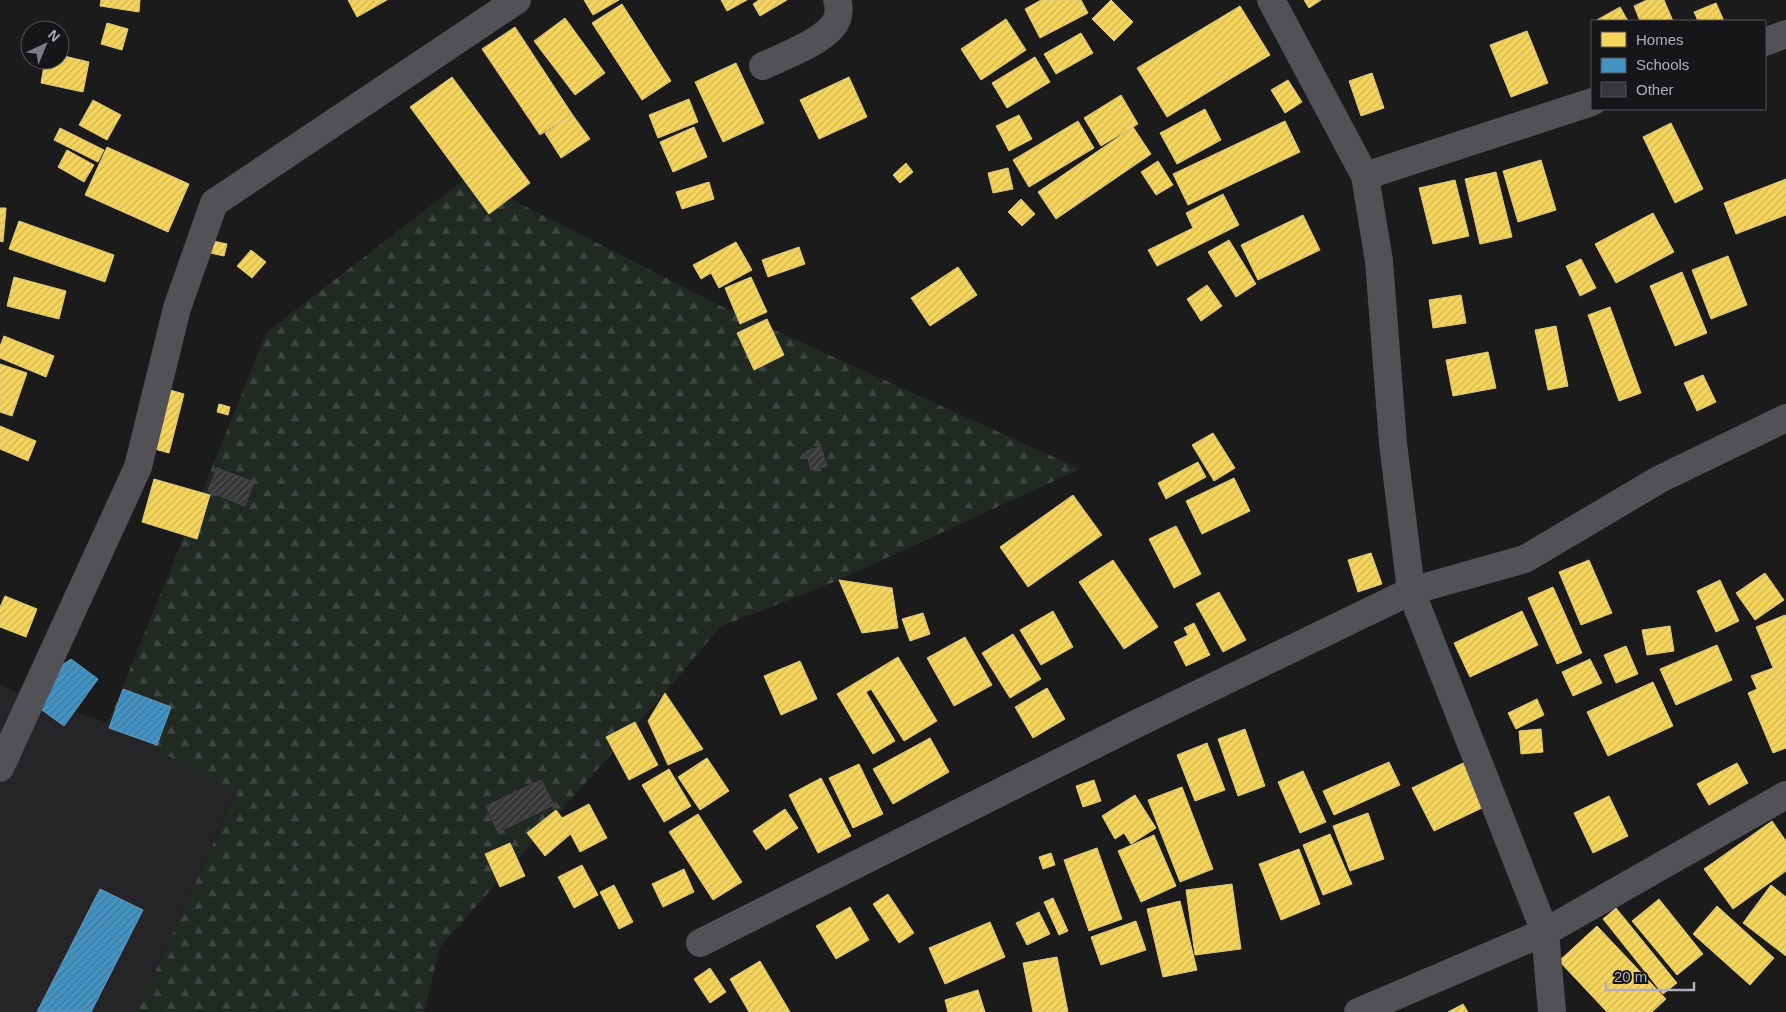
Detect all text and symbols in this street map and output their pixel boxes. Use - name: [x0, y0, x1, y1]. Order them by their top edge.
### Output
- north arrow: [20, 20, 70, 70]
- legend: [1591, 20, 1766, 110]
- text: N: [45, 26, 63, 45]
- text: Homes: [1636, 31, 1684, 48]
- text: Schools: [1636, 56, 1689, 73]
- text: Other: [1636, 81, 1674, 98]
- scale bar: [1606, 960, 1694, 992]
- text: 20 m: [1614, 968, 1647, 985]

